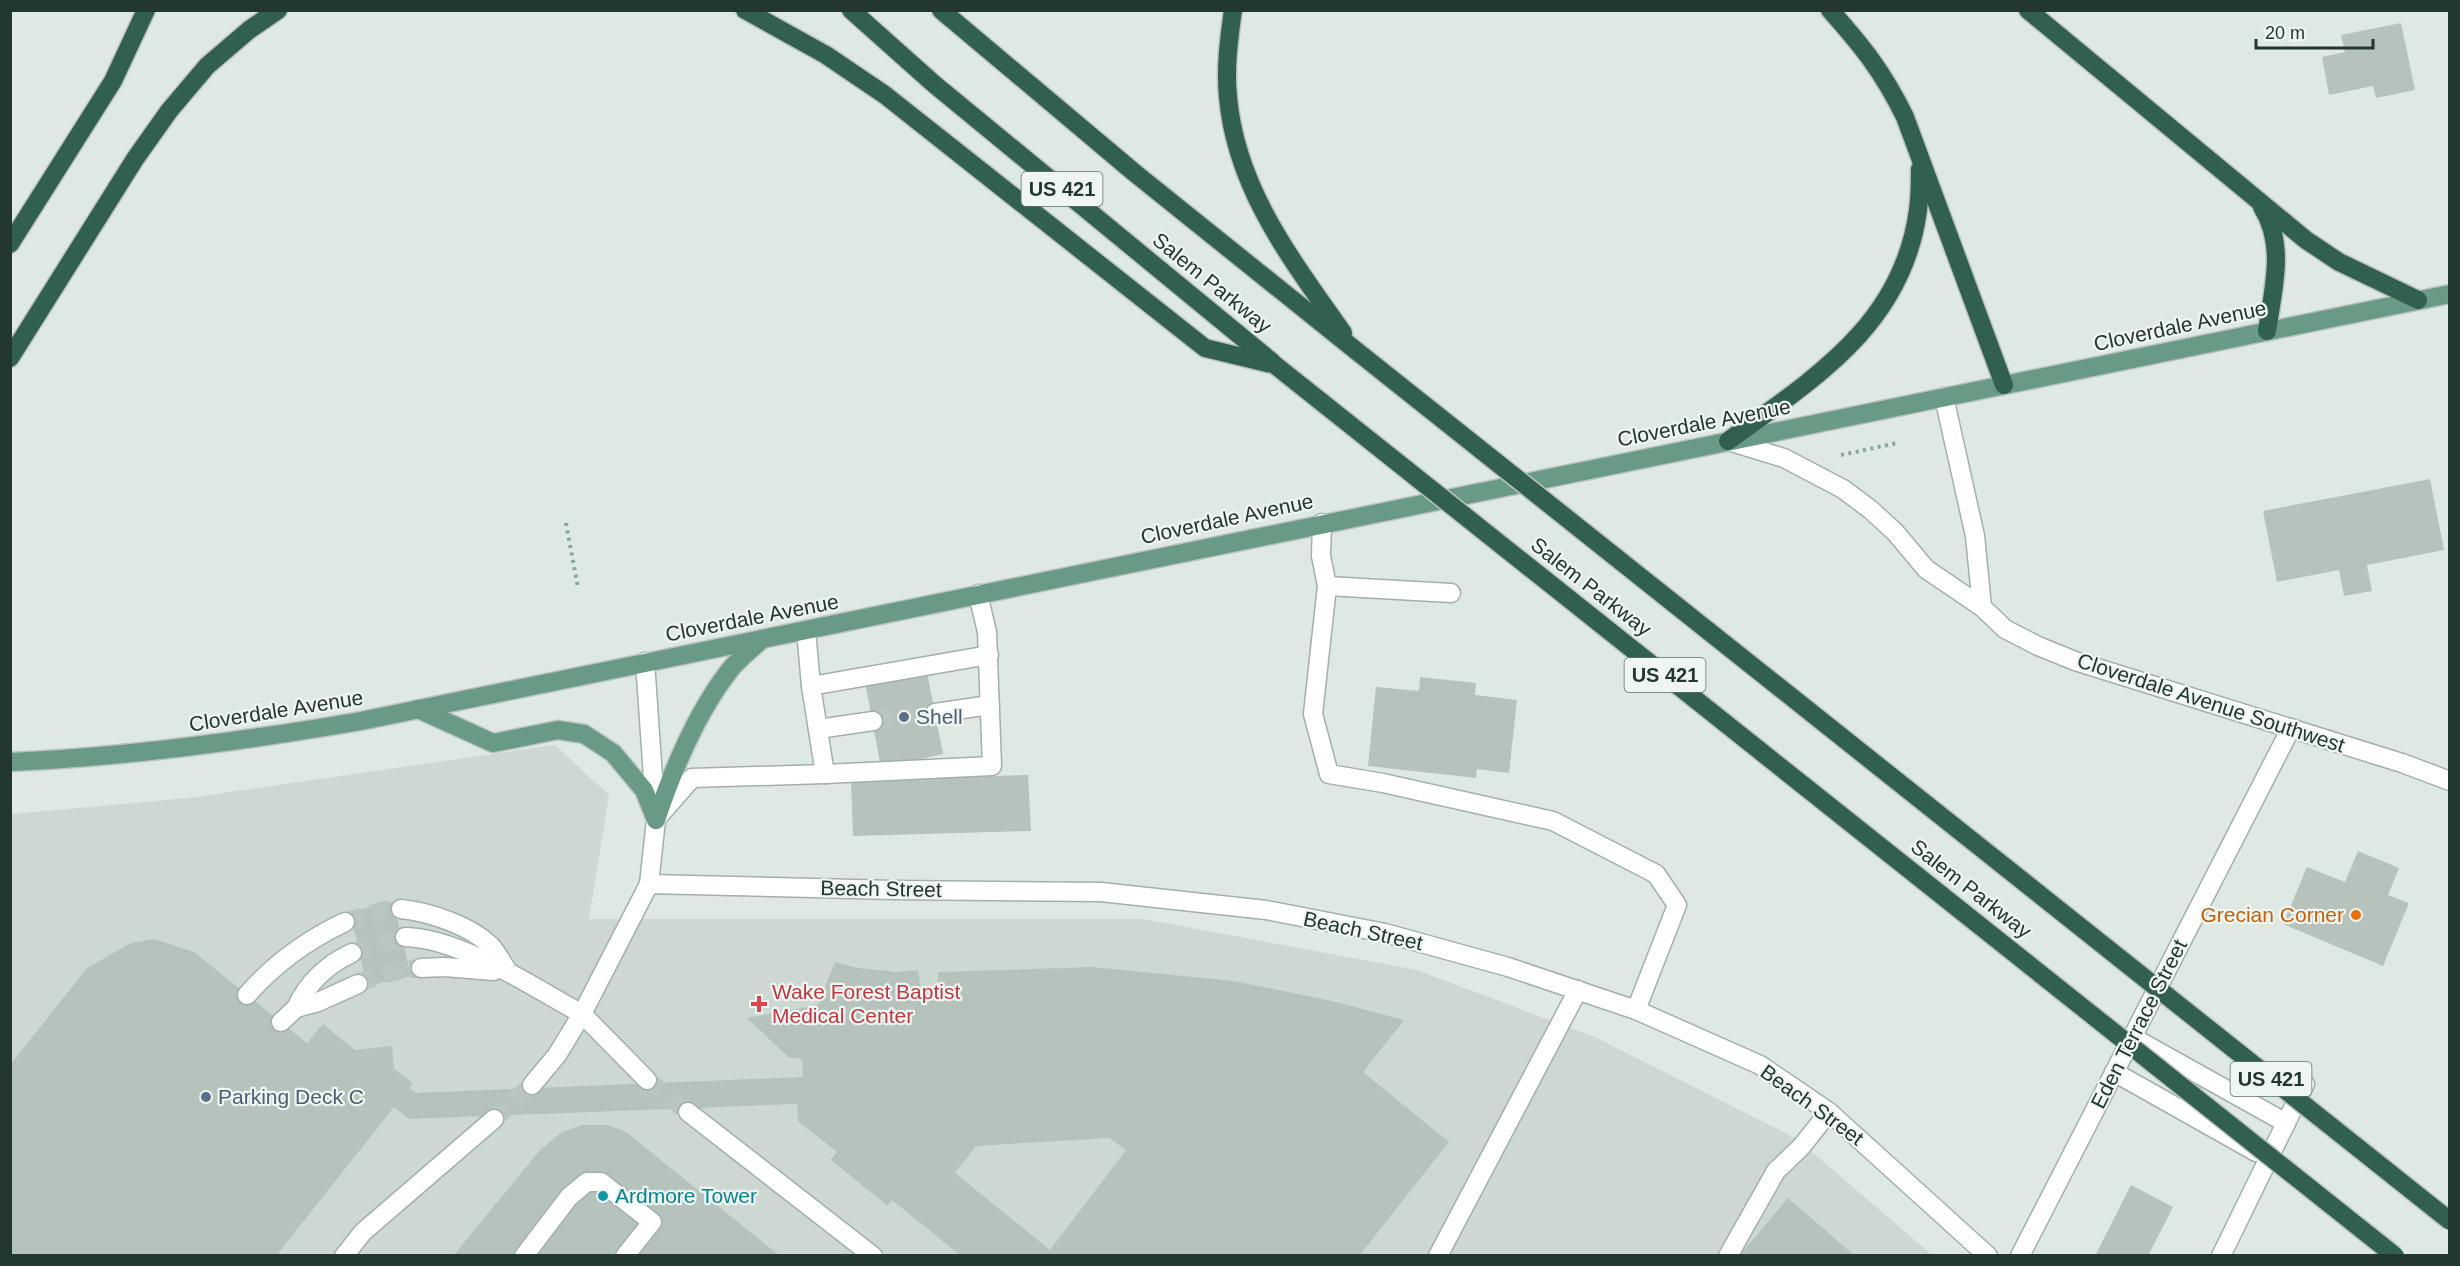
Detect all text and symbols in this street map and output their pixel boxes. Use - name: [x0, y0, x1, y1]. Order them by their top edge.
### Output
- scale bar: [2256, 12, 2373, 50]
- text: 20 m: [2265, 23, 2305, 43]
- road number: US 421: [1022, 172, 1102, 206]
- street label: Salem Parkway: [1148, 228, 1277, 338]
- street label: Cloverdale Avenue: [2091, 296, 2268, 355]
- street label: Cloverdale Avenue: [1615, 394, 1792, 451]
- street label: Cloverdale Avenue: [1138, 489, 1315, 548]
- street label: Salem Parkway: [1527, 533, 1656, 641]
- street label: Cloverdale Avenue: [663, 589, 840, 646]
- street label: Cloverdale Avenue Southwest: [2075, 648, 2348, 757]
- road number: US 421: [1624, 658, 1706, 692]
- street label: Cloverdale Avenue: [187, 685, 365, 736]
- place label: Shell: [916, 705, 963, 728]
- marker: Shell: [897, 710, 911, 724]
- street label: Salem Parkway: [1907, 835, 2036, 943]
- street label: Beach Street: [820, 876, 942, 901]
- place label: Grecian Corner: [2200, 903, 2344, 926]
- street label: Beach Street: [1301, 907, 1425, 954]
- marker: Grecian Corner: [2349, 908, 2363, 922]
- street label: Eden Terrace Street: [2086, 935, 2191, 1112]
- place label: Wake Forest Baptist Medical Center: [772, 980, 960, 1027]
- marker: Wake Forest Baptist Medical Center: [750, 995, 768, 1013]
- street label: Beach Street: [1756, 1060, 1868, 1150]
- road number: US 421: [2230, 1062, 2312, 1096]
- place label: Parking Deck C: [218, 1085, 364, 1108]
- marker: Parking Deck C: [199, 1090, 213, 1104]
- place label: Ardmore Tower: [615, 1184, 757, 1207]
- marker: Ardmore Tower: [596, 1189, 610, 1203]

